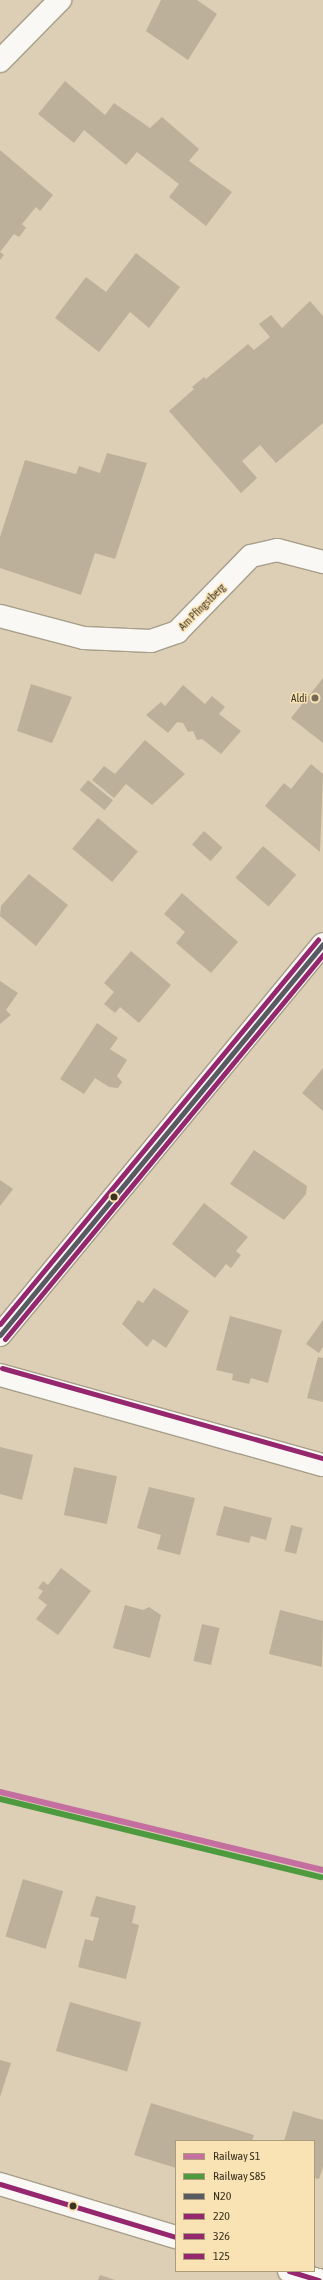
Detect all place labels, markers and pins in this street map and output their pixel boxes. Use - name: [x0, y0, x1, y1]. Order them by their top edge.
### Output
- place label: Aldi: [291, 691, 307, 705]
- marker: Aldi: [310, 693, 320, 703]
- unlabelled marker: [109, 1192, 119, 1202]
- unlabelled marker: [68, 2201, 78, 2211]

